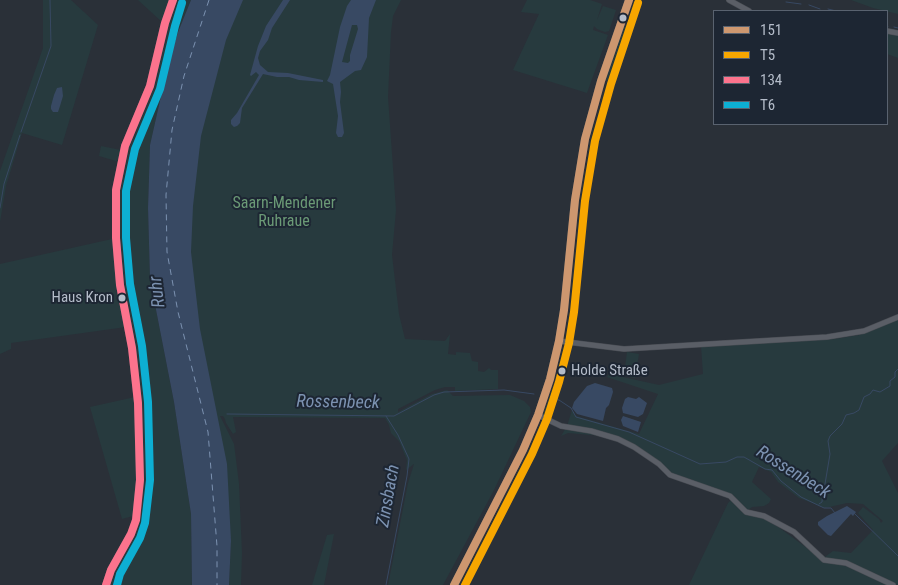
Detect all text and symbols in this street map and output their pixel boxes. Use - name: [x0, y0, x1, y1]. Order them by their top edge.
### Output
- legend: [713, 10, 888, 125]
- unlabelled marker: [618, 13, 628, 23]
- text: 151: [760, 21, 782, 39]
- text: T5: [760, 46, 775, 64]
- text: 134: [760, 71, 782, 89]
- text: T6: [760, 96, 775, 114]
- park label: Saarn-Mendener Ruhraue: [232, 194, 336, 232]
- water label: Ruhr: [145, 275, 171, 309]
- place label: Haus Kron: [52, 289, 113, 307]
- marker: Haus Kron: [117, 293, 127, 303]
- place label: Holde Straße: [571, 362, 648, 380]
- marker: Holde Straße: [557, 366, 567, 376]
- water label: Rossenbeck: [296, 391, 380, 415]
- water label: Rossenbeck: [752, 442, 834, 504]
- water label: Zinsbach: [373, 463, 405, 529]

